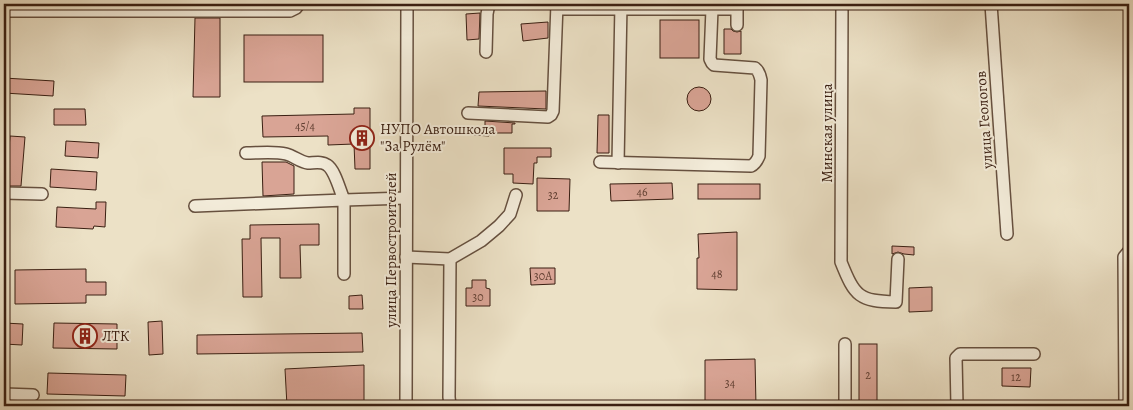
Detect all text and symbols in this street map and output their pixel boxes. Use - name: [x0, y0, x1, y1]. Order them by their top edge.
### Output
- street label: улица Геологов: [971, 70, 997, 171]
- street label: Минская улица: [817, 83, 837, 183]
- house number: 45/4: [295, 118, 316, 134]
- place label: НУПО Автошкола "За Рулём": [380, 119, 496, 156]
- building icon: НУПО Автошкола "За Рулём": [349, 125, 375, 151]
- street label: улица Первостроителей: [381, 172, 401, 329]
- house number: 46: [637, 184, 648, 200]
- house number: 32: [548, 187, 559, 203]
- house number: 48: [711, 266, 723, 282]
- house number: 30А: [534, 268, 553, 284]
- house number: 30: [472, 289, 484, 305]
- building icon: ЛТК: [72, 323, 98, 349]
- place label: ЛТК: [102, 326, 130, 346]
- house number: 2: [865, 367, 871, 383]
- house number: 12: [1011, 369, 1021, 385]
- house number: 34: [725, 375, 736, 391]

